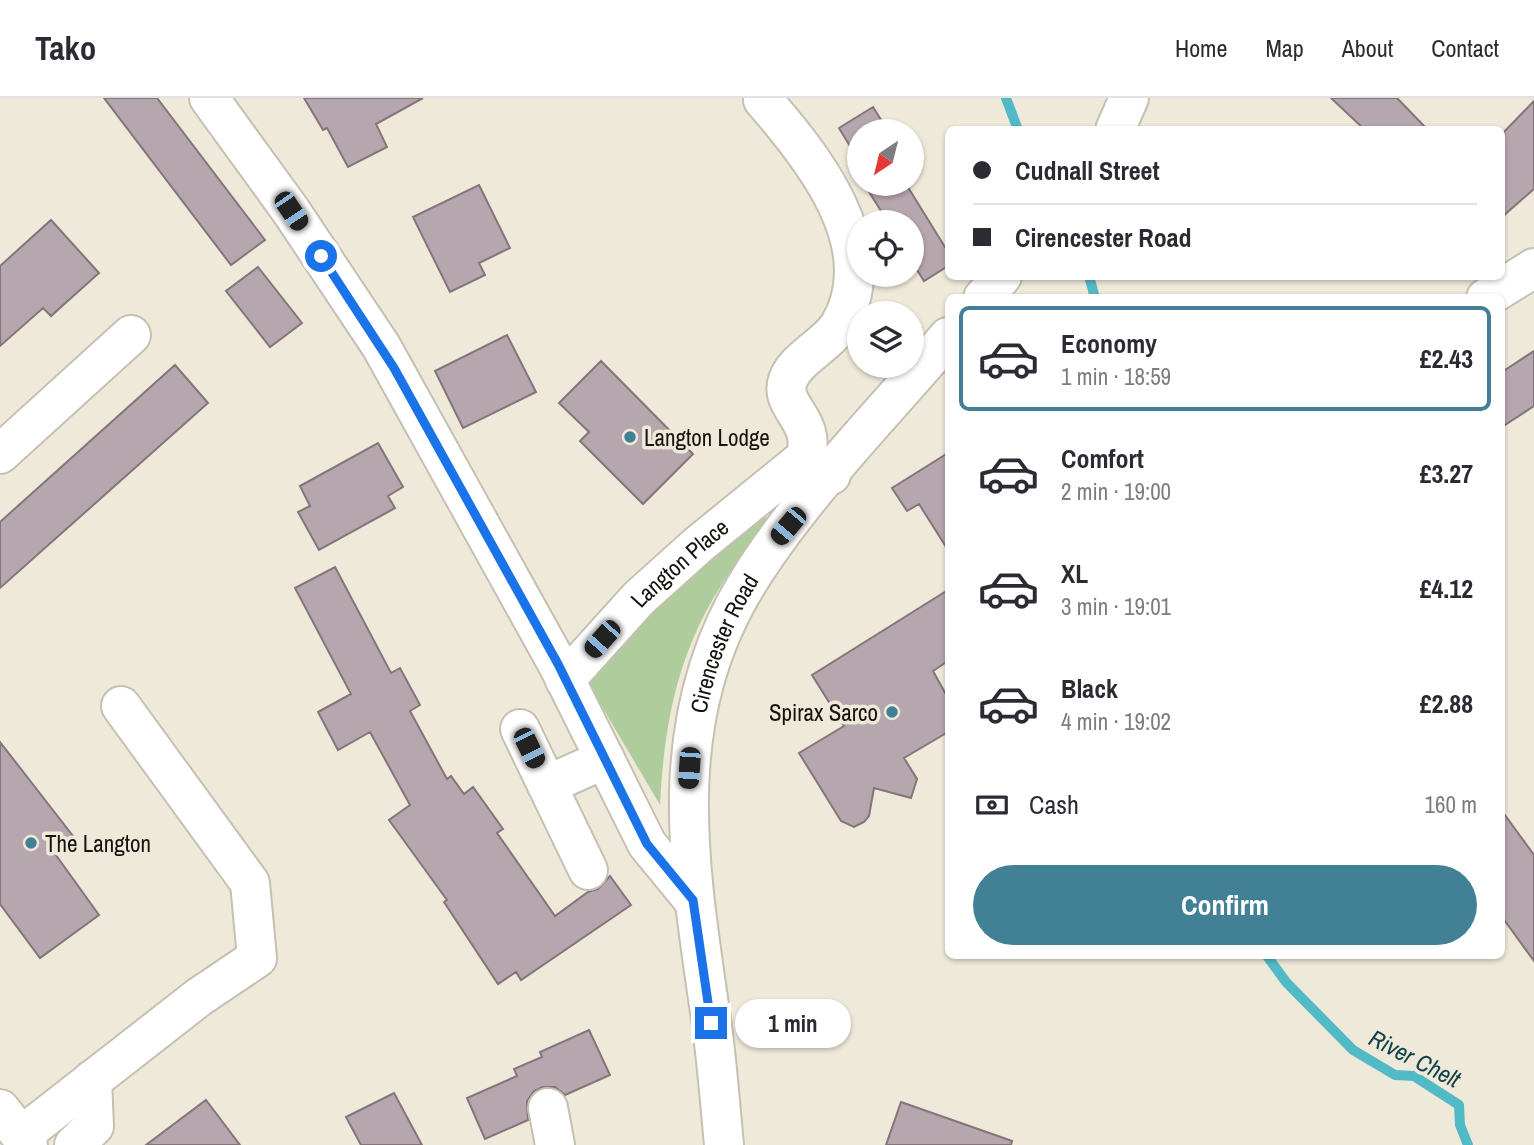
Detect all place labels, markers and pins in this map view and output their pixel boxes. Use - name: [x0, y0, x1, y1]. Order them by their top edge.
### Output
- place label: Langton Lodge: [644, 422, 770, 453]
- marker: Langton Lodge: [622, 429, 638, 445]
- place label: Spirax Sarco: [769, 697, 878, 728]
- marker: Spirax Sarco: [884, 704, 900, 720]
- place label: The Langton: [45, 828, 151, 859]
- marker: The Langton: [23, 835, 39, 851]

